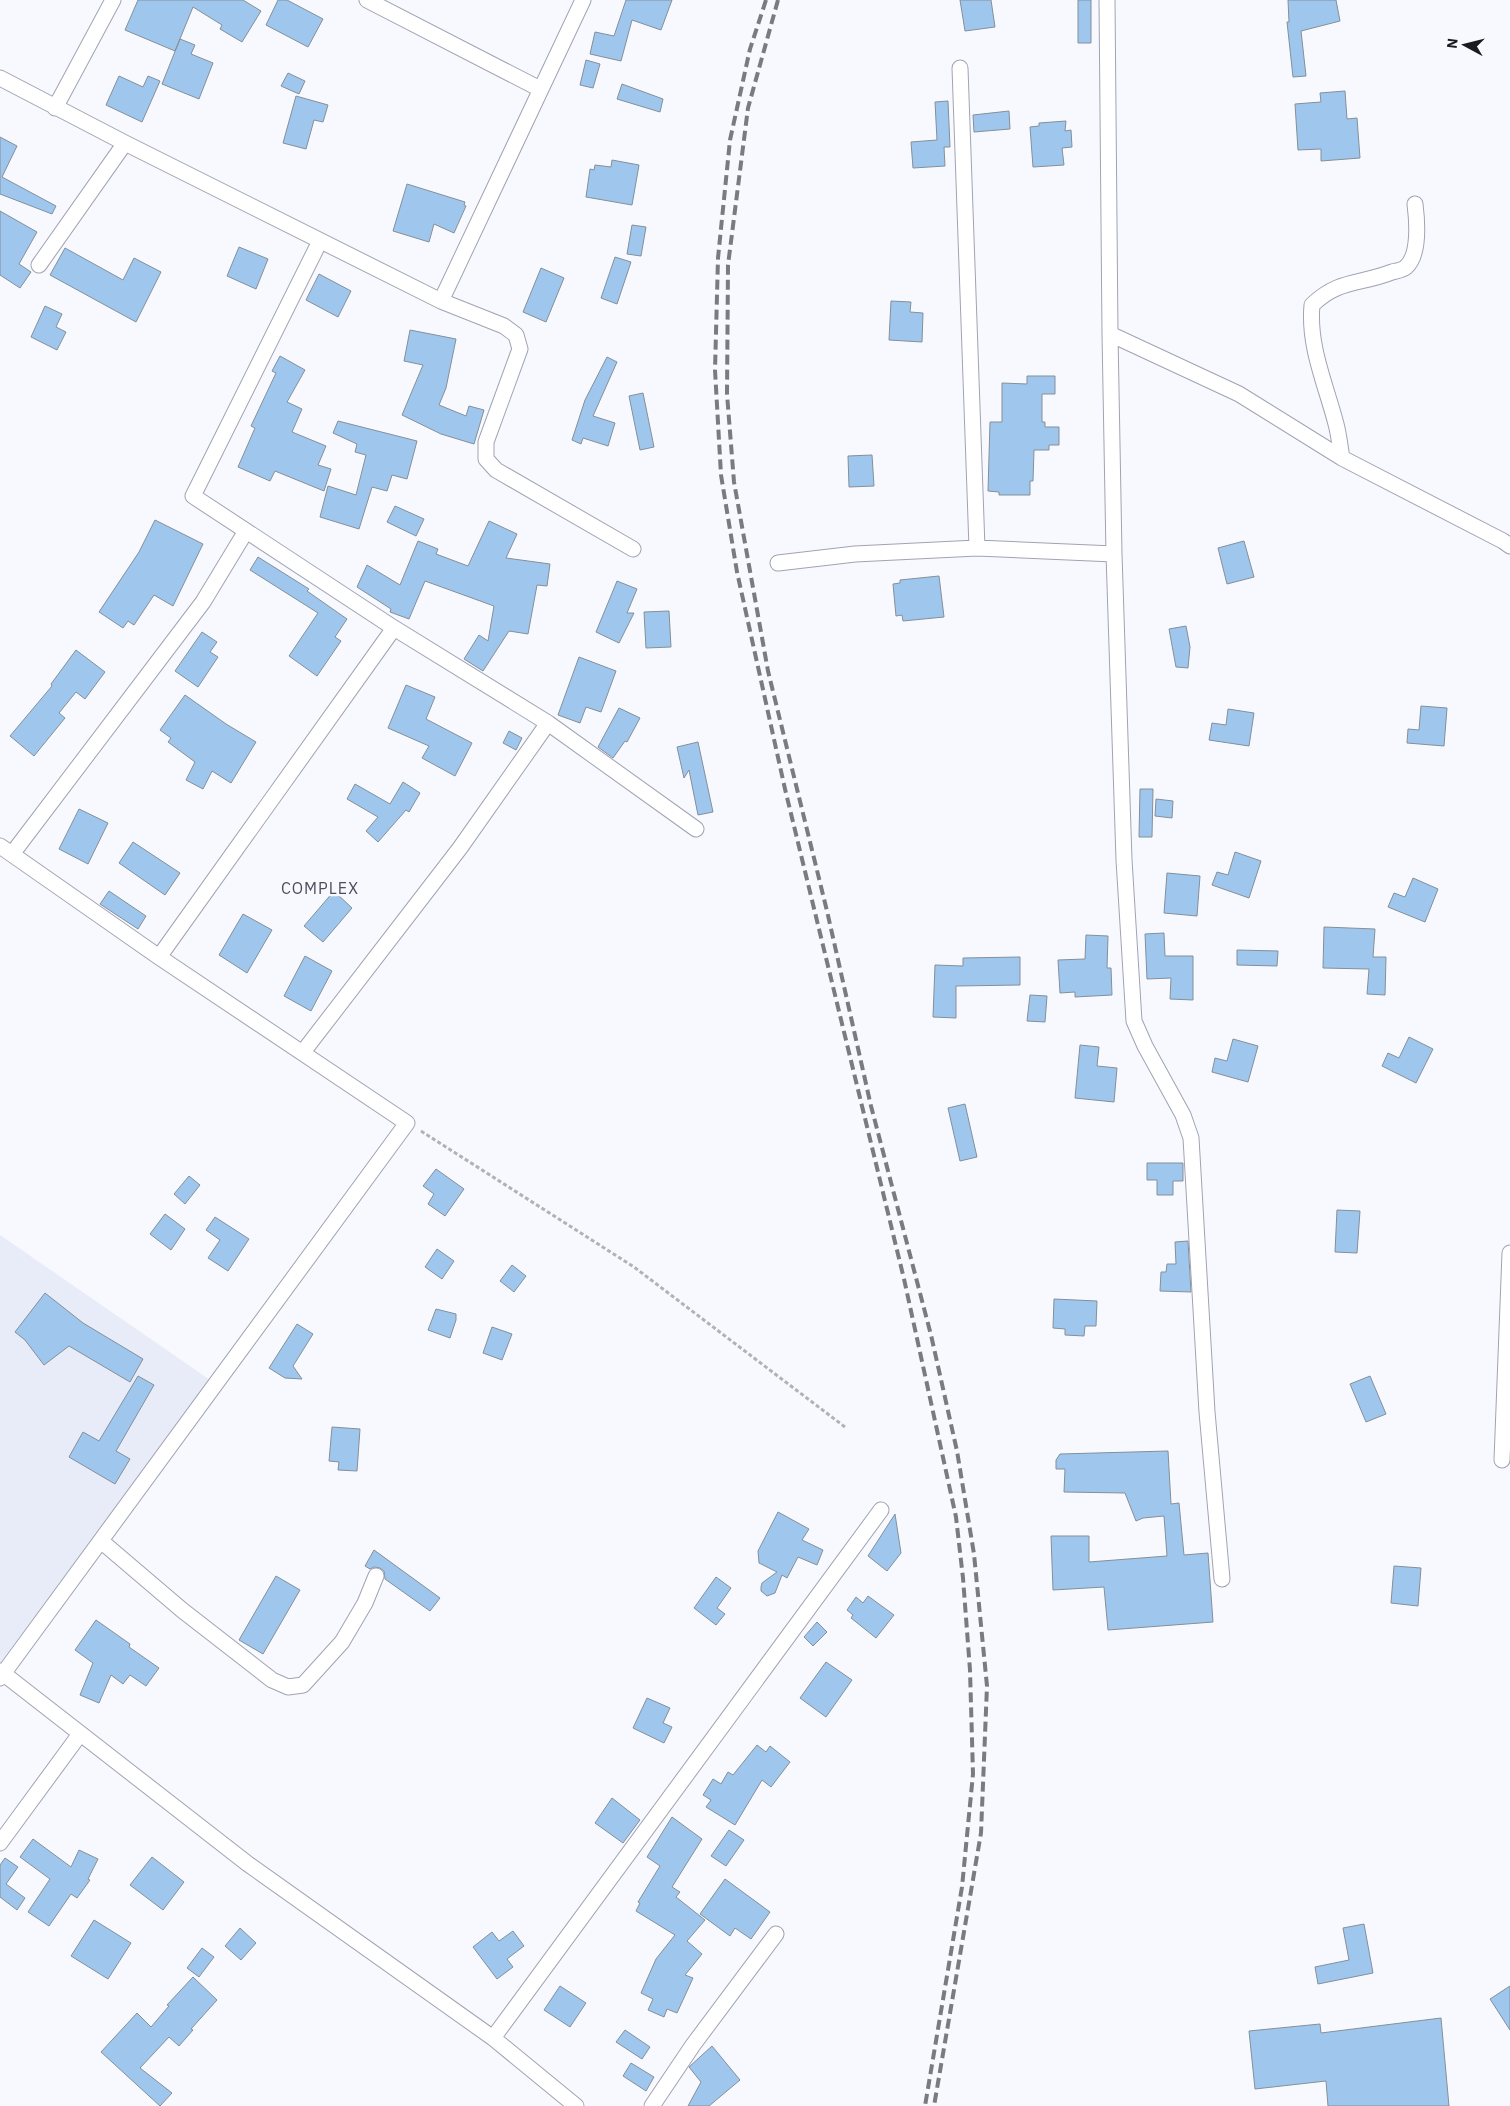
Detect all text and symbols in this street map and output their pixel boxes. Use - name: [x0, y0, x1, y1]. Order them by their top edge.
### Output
- north arrow: [1440, 20, 1490, 70]
- text: N: [1443, 37, 1462, 50]
- district label: COMPLEX: [281, 878, 359, 898]

